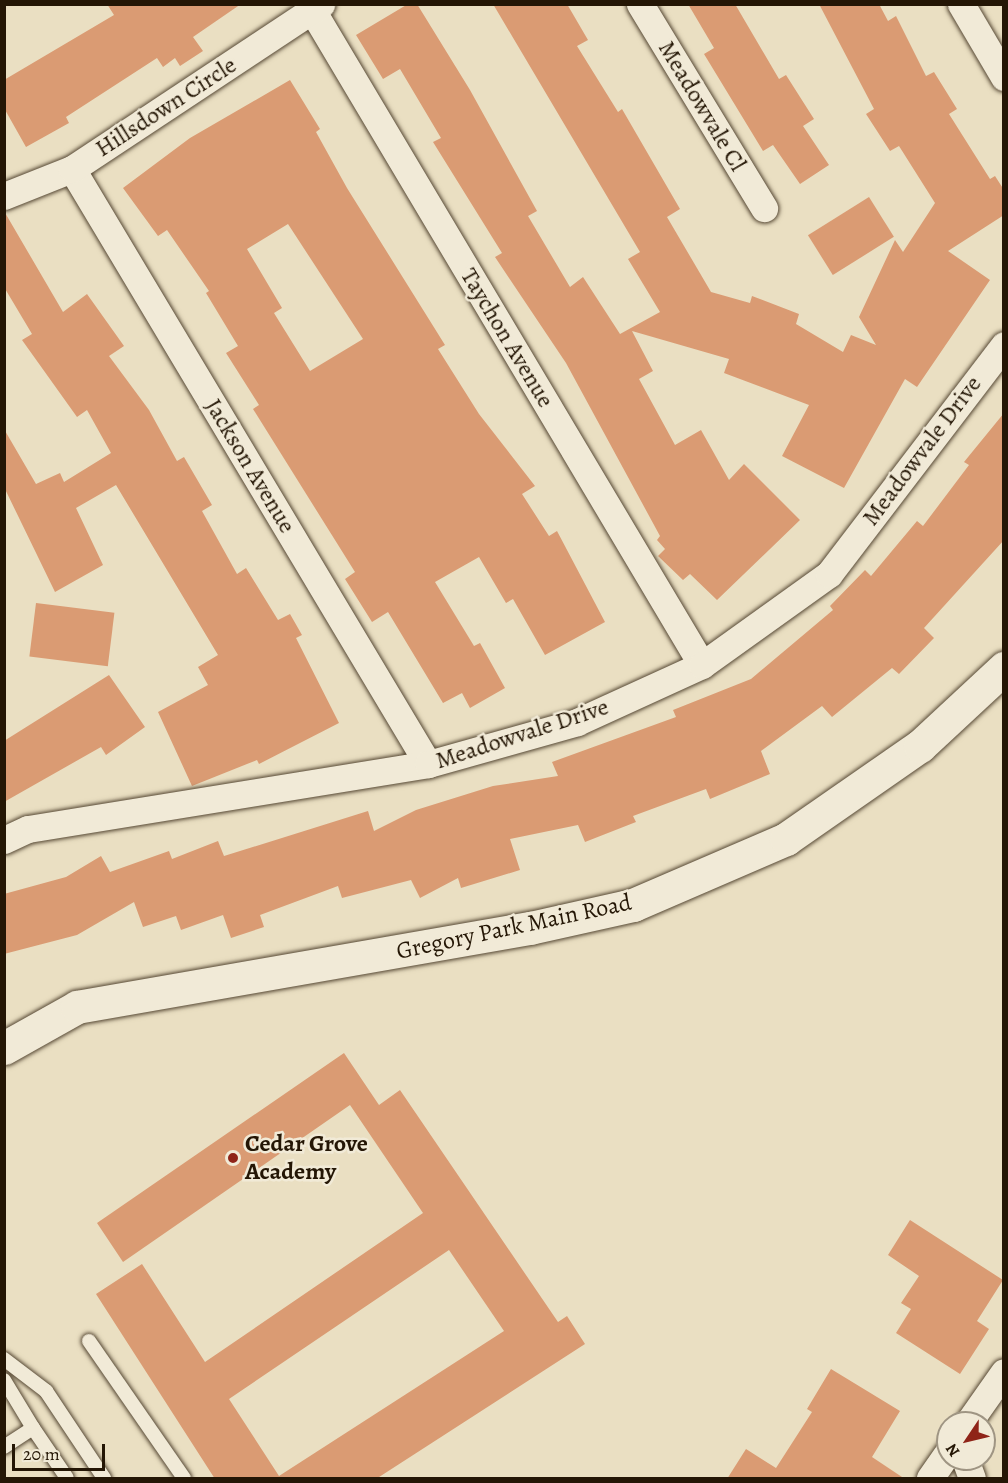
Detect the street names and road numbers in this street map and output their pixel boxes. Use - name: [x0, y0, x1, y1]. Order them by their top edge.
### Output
- street label: Meadowvale Cl: [652, 36, 752, 176]
- street label: Hillsdown Circle: [90, 51, 242, 163]
- street label: Taychon Avenue: [454, 263, 560, 413]
- street label: Meadowvale Drive: [856, 371, 988, 531]
- street label: Jackson Avenue: [199, 394, 301, 538]
- street label: Meadowvale Drive: [432, 693, 612, 775]
- street label: Gregory Park Main Road: [394, 888, 634, 966]

